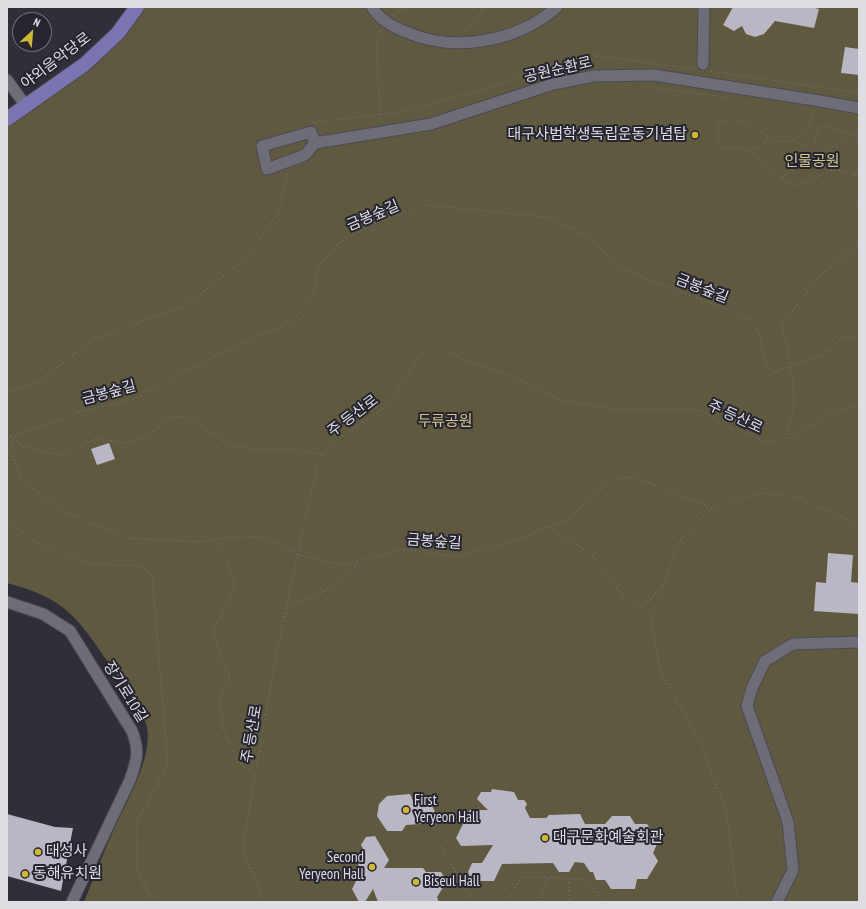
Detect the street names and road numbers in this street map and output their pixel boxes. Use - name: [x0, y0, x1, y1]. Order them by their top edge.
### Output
- street label: 야외음악당로: [18, 29, 94, 93]
- street label: 공원순환로: [522, 53, 594, 87]
- street label: 금봉숲길: [344, 197, 402, 235]
- street label: 금봉숲길: [673, 271, 731, 307]
- street label: 금봉숲길: [80, 377, 138, 409]
- street label: 주 등산로: [324, 391, 382, 441]
- street label: 주 등산로: [705, 397, 765, 437]
- street label: 금봉숲길: [406, 531, 462, 553]
- street label: 장기로10길: [99, 658, 151, 726]
- street label: 주 등산로: [238, 704, 266, 764]

